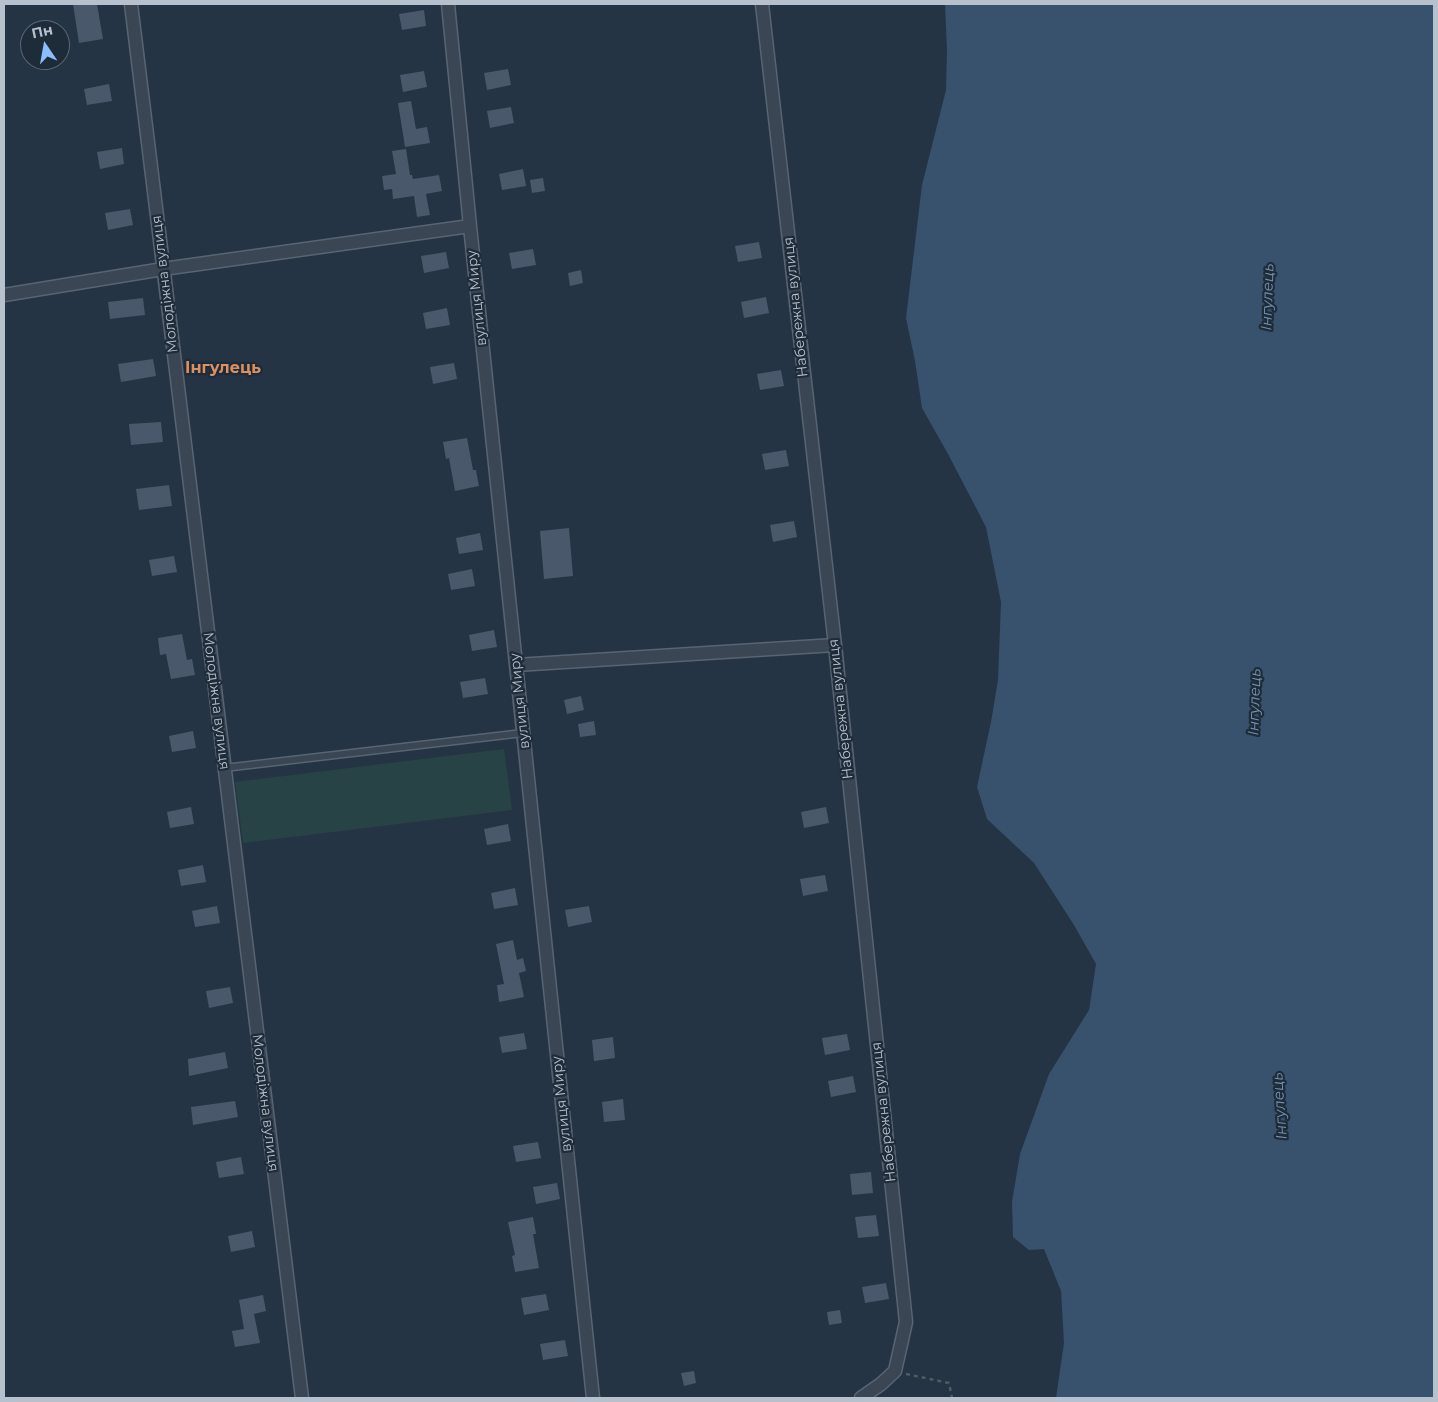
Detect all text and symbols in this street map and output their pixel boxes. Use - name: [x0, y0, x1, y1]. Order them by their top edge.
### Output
- north arrow: [20, 20, 70, 70]
- text: Пн: [30, 20, 54, 42]
- street label: Молодіжна вулиця: [148, 214, 182, 354]
- street label: Набережна вулиця: [780, 236, 812, 378]
- street label: вулиця Миру: [464, 249, 490, 347]
- water label: Інгулець: [1258, 263, 1278, 331]
- district label: Інгулець: [185, 358, 261, 378]
- street label: Молодіжна вулиця: [199, 631, 233, 771]
- street label: Набережна вулиця: [825, 638, 857, 780]
- street label: вулиця Миру: [507, 652, 533, 750]
- water label: Інгулець: [1245, 668, 1265, 736]
- street label: Молодіжна вулиця: [248, 1033, 282, 1173]
- street label: Набережна вулиця: [868, 1041, 900, 1183]
- street label: вулиця Миру: [549, 1055, 575, 1153]
- water label: Інгулець: [1269, 1072, 1291, 1140]

